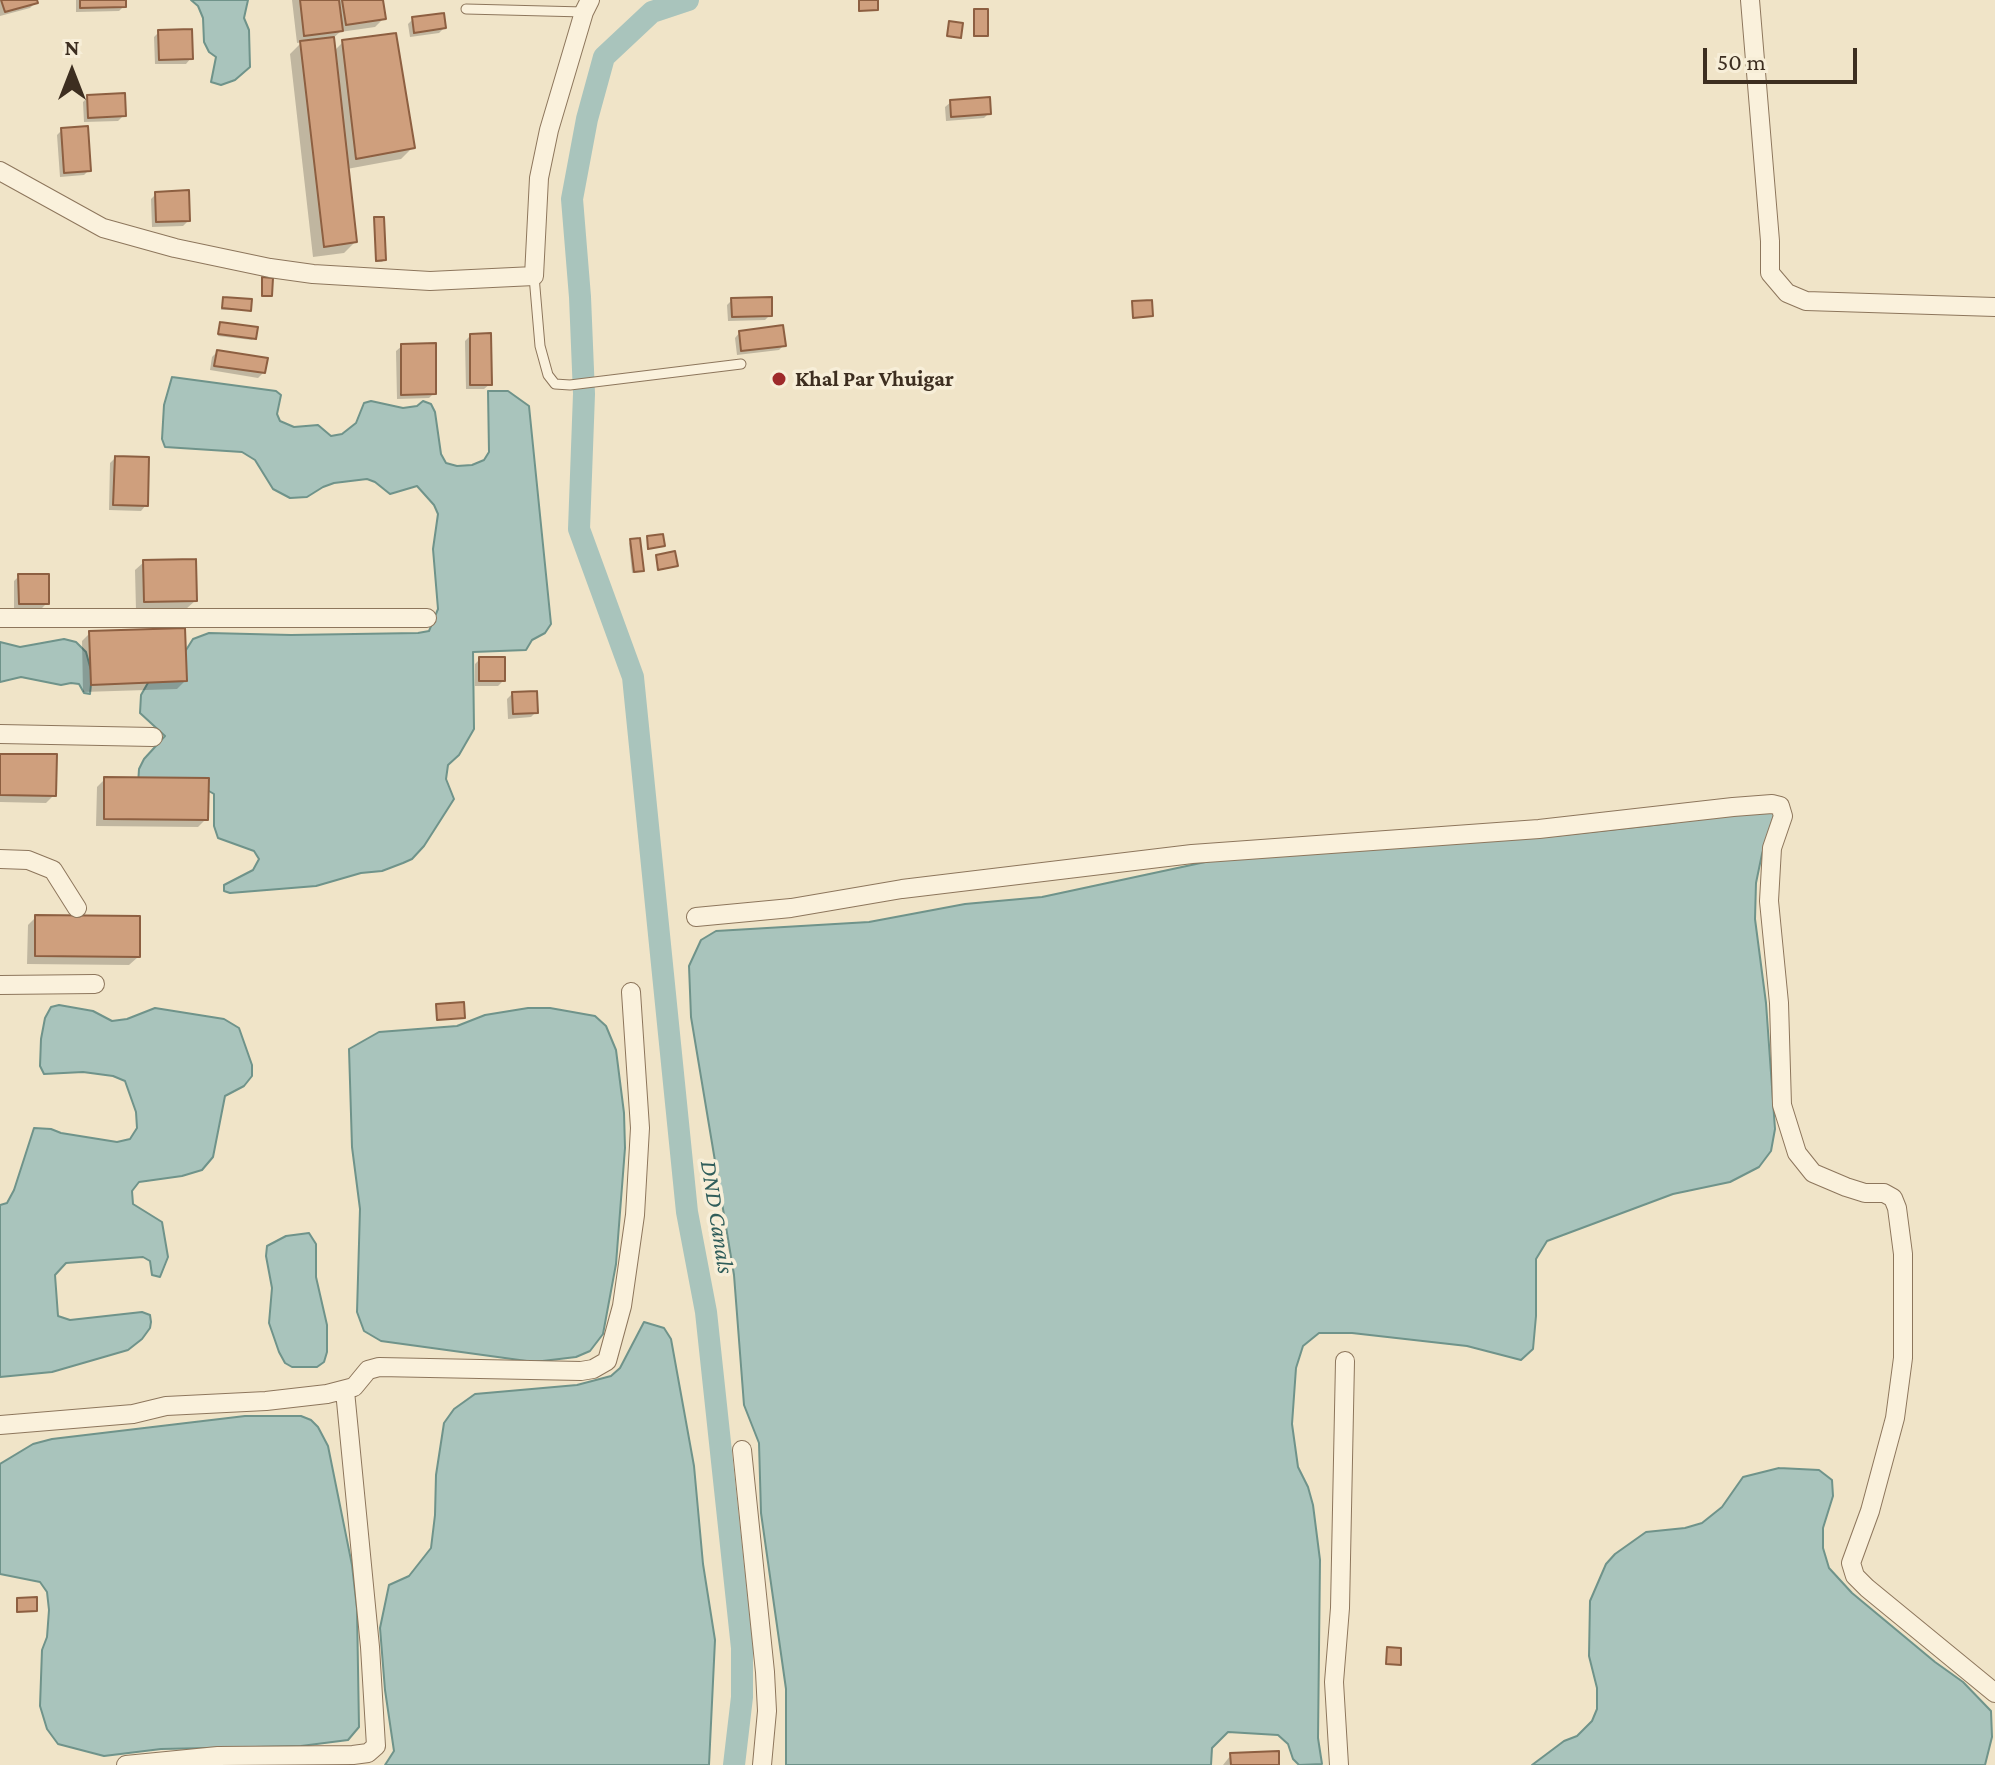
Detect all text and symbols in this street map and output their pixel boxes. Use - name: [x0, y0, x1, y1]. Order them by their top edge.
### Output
- north arrow: [32, 32, 112, 112]
- scale bar: [1707, 32, 1861, 82]
- text: N: [65, 35, 80, 60]
- text: 50 m: [1717, 48, 1766, 75]
- place label: Khal Par Vhuigar: [795, 366, 954, 392]
- marker: Khal Par Vhuigar: [770, 370, 788, 388]
- water label: DND Canals: [694, 1158, 740, 1276]

